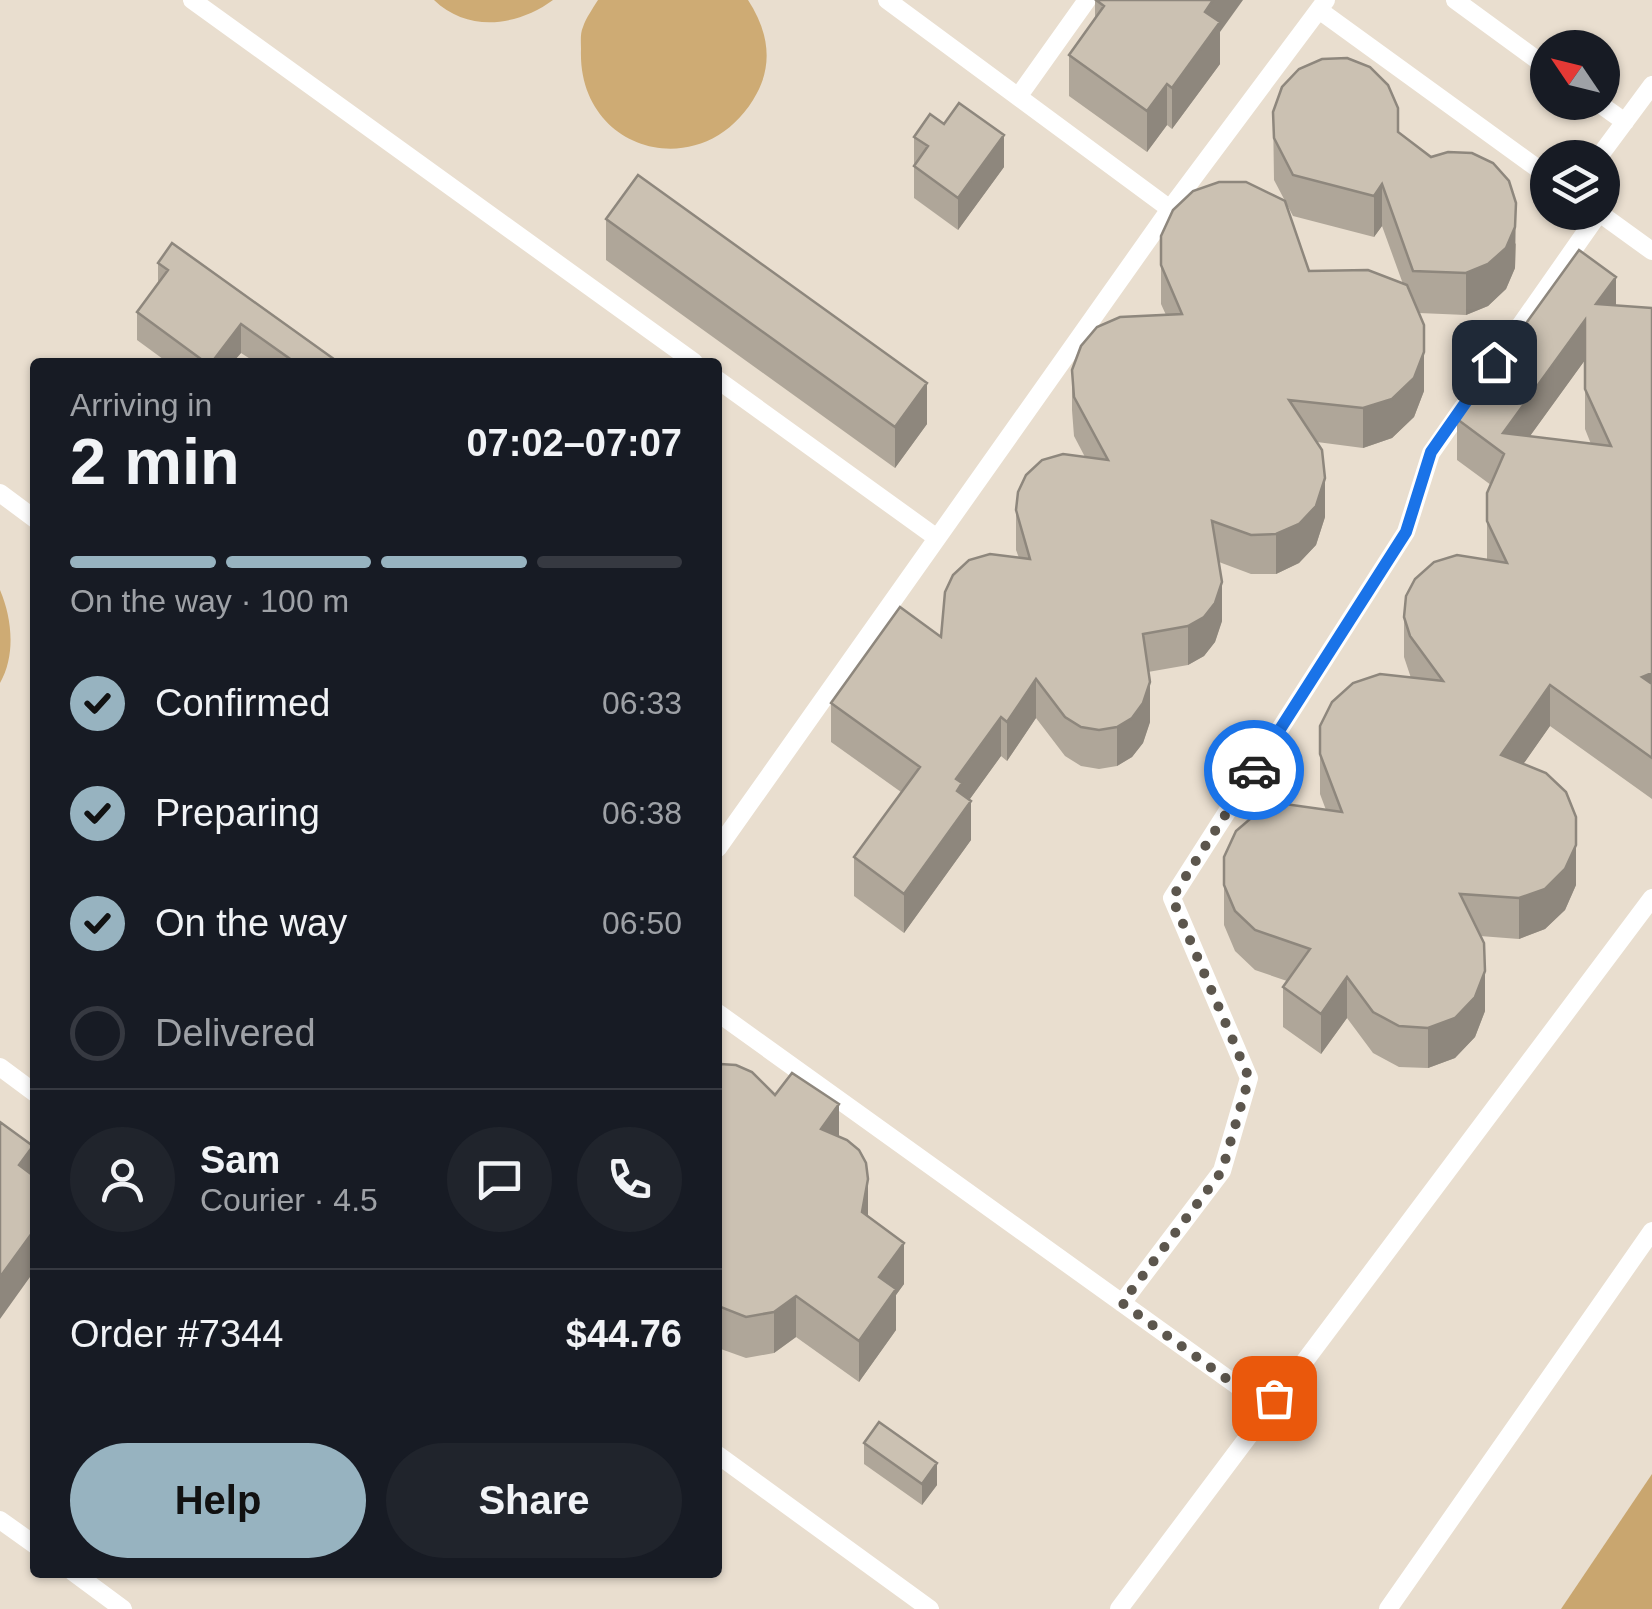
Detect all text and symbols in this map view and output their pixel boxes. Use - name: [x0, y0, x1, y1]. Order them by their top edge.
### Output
- north arrow: [1530, 30, 1620, 120]
- map controls: [1530, 30, 1620, 230]
- button: layers: [1530, 140, 1620, 230]
- pin: [1452, 320, 1537, 405]
- icon: home: [1467, 335, 1522, 390]
- text: Arriving in: [70, 387, 212, 423]
- text: 07:02–07:07: [466, 422, 682, 464]
- text: 2 min: [70, 425, 240, 498]
- text: On the way · 100 m: [70, 583, 349, 619]
- icon: check: [70, 676, 125, 731]
- text: Confirmed: [155, 682, 330, 724]
- text: 06:33: [602, 685, 682, 721]
- courier: [1204, 720, 1304, 820]
- icon: car: [1227, 743, 1282, 798]
- icon: check: [70, 786, 125, 841]
- text: Preparing: [155, 792, 320, 834]
- text: 06:38: [602, 795, 682, 831]
- icon: check: [70, 896, 125, 951]
- text: On the way: [155, 902, 347, 944]
- text: 06:50: [602, 905, 682, 941]
- text: Delivered: [155, 1012, 316, 1054]
- button: person: [70, 1127, 175, 1232]
- button: chat: [447, 1127, 552, 1232]
- button: phone: [577, 1127, 682, 1232]
- text: Sam: [200, 1139, 280, 1181]
- text: Courier · 4.5: [200, 1182, 378, 1218]
- text: Order #7344: [70, 1313, 283, 1355]
- text: $44.76: [566, 1313, 682, 1355]
- pin: [1232, 1356, 1317, 1441]
- icon: bag: [1247, 1371, 1302, 1426]
- button: Help: [70, 1443, 366, 1558]
- button: Share: [386, 1443, 682, 1558]

